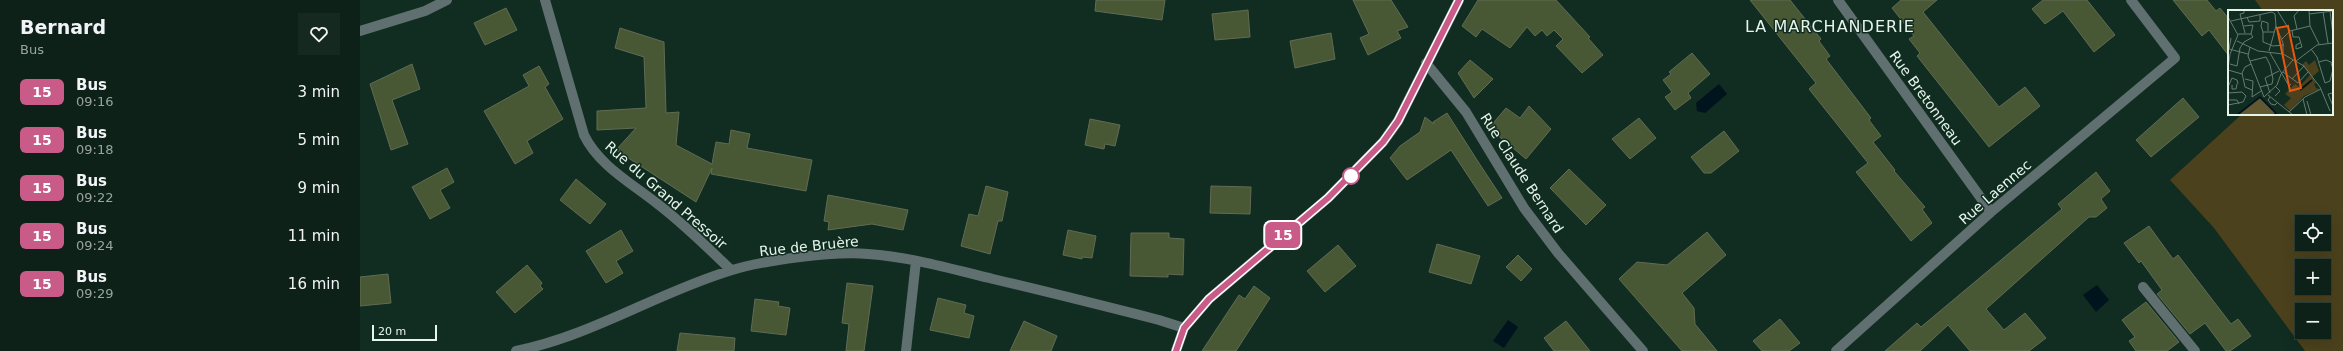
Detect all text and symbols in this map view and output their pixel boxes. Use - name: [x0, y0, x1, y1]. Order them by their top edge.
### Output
- inset map: [2228, 10, 2333, 115]
- button: heart: [298, 13, 340, 55]
- text: Bernard: [20, 16, 106, 38]
- district label: LA MARCHANDERIE: [1745, 17, 1915, 36]
- text: Bus: [20, 42, 44, 57]
- street label: Rue Bretonneau: [1886, 48, 1966, 148]
- text: Bus: [76, 76, 107, 94]
- text: 3 min: [297, 83, 340, 101]
- text: 15: [32, 84, 52, 100]
- text: 09:16: [76, 94, 113, 109]
- street label: Rue Claude Bernard: [1477, 110, 1567, 236]
- text: Bus: [76, 124, 107, 142]
- text: 5 min: [297, 131, 340, 149]
- text: 15: [32, 132, 52, 148]
- street label: Rue du Grand Pressoir: [602, 138, 730, 252]
- text: 09:18: [76, 142, 113, 157]
- street label: Rue Laennec: [1956, 156, 2034, 228]
- unlabelled marker: [1342, 167, 1360, 185]
- text: Bus: [76, 172, 107, 190]
- text: 9 min: [297, 179, 340, 197]
- text: 15: [32, 180, 52, 196]
- text: 09:22: [76, 190, 113, 205]
- map controls: [2295, 215, 2331, 339]
- button: locate: [2295, 215, 2331, 251]
- text: Bus: [76, 220, 107, 238]
- line badge: 15: [1265, 222, 1301, 248]
- text: 11 min: [288, 227, 340, 245]
- text: 15: [1273, 227, 1293, 243]
- text: 15: [32, 228, 52, 244]
- street label: Rue de Bruère: [758, 233, 860, 259]
- text: 09:24: [76, 238, 113, 253]
- button: +: [2295, 259, 2331, 295]
- text: Bus: [76, 268, 107, 286]
- text: 16 min: [288, 275, 340, 293]
- text: 15: [32, 276, 52, 292]
- text: 09:29: [76, 286, 113, 301]
- button: −: [2295, 303, 2331, 339]
- scale bar: [372, 323, 437, 342]
- text: 20 m: [378, 325, 406, 338]

